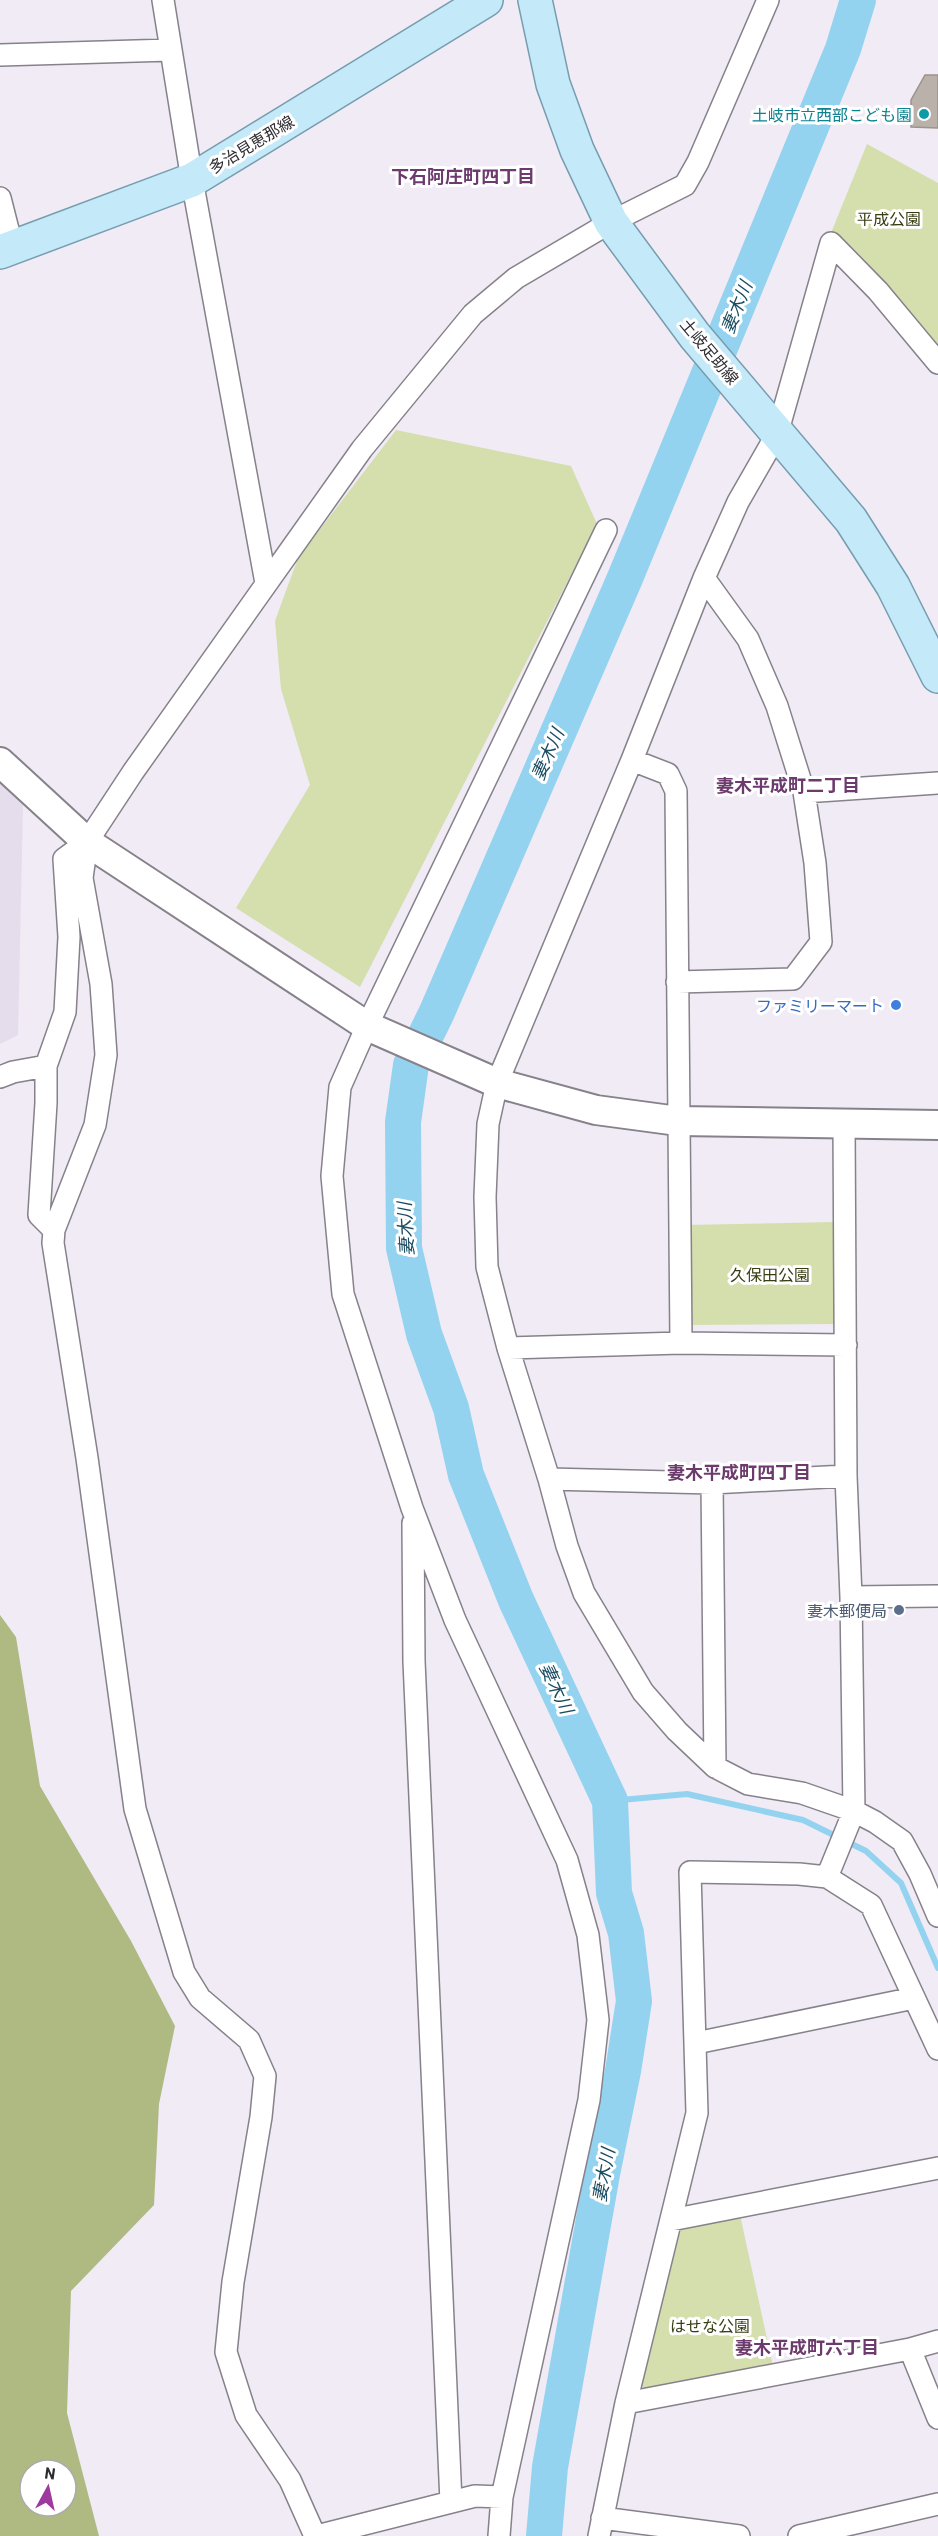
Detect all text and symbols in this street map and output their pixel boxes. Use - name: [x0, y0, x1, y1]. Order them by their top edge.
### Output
- place label: 土岐市立西部こども園: [752, 105, 912, 124]
- marker: 土岐市立西部こども園: [917, 107, 931, 121]
- street label: 多治見恵那線: [205, 111, 297, 177]
- district label: 下石阿庄町四丁目: [391, 165, 535, 187]
- park label: 平成公園: [857, 209, 921, 228]
- water label: 妻木川: [716, 276, 757, 336]
- street label: 土岐足助線: [677, 314, 743, 388]
- water label: 妻木川: [526, 723, 569, 783]
- district label: 妻木平成町二丁目: [716, 774, 860, 796]
- place label: ファミリーマート: [756, 996, 884, 1015]
- marker: ファミリーマート: [889, 998, 903, 1012]
- water label: 妻木川: [392, 1199, 417, 1257]
- park label: 久保田公園: [730, 1265, 810, 1284]
- district label: 妻木平成町四丁目: [667, 1461, 811, 1483]
- place label: 妻木郵便局: [807, 1601, 887, 1620]
- marker: 妻木郵便局: [892, 1603, 906, 1617]
- water label: 妻木川: [536, 1659, 579, 1719]
- water label: 妻木川: [587, 2145, 619, 2203]
- park label: はせな公園: [670, 2316, 750, 2335]
- district label: 妻木平成町六丁目: [735, 2336, 879, 2358]
- north arrow: [18, 2458, 78, 2518]
- text: N: [44, 2463, 57, 2483]

